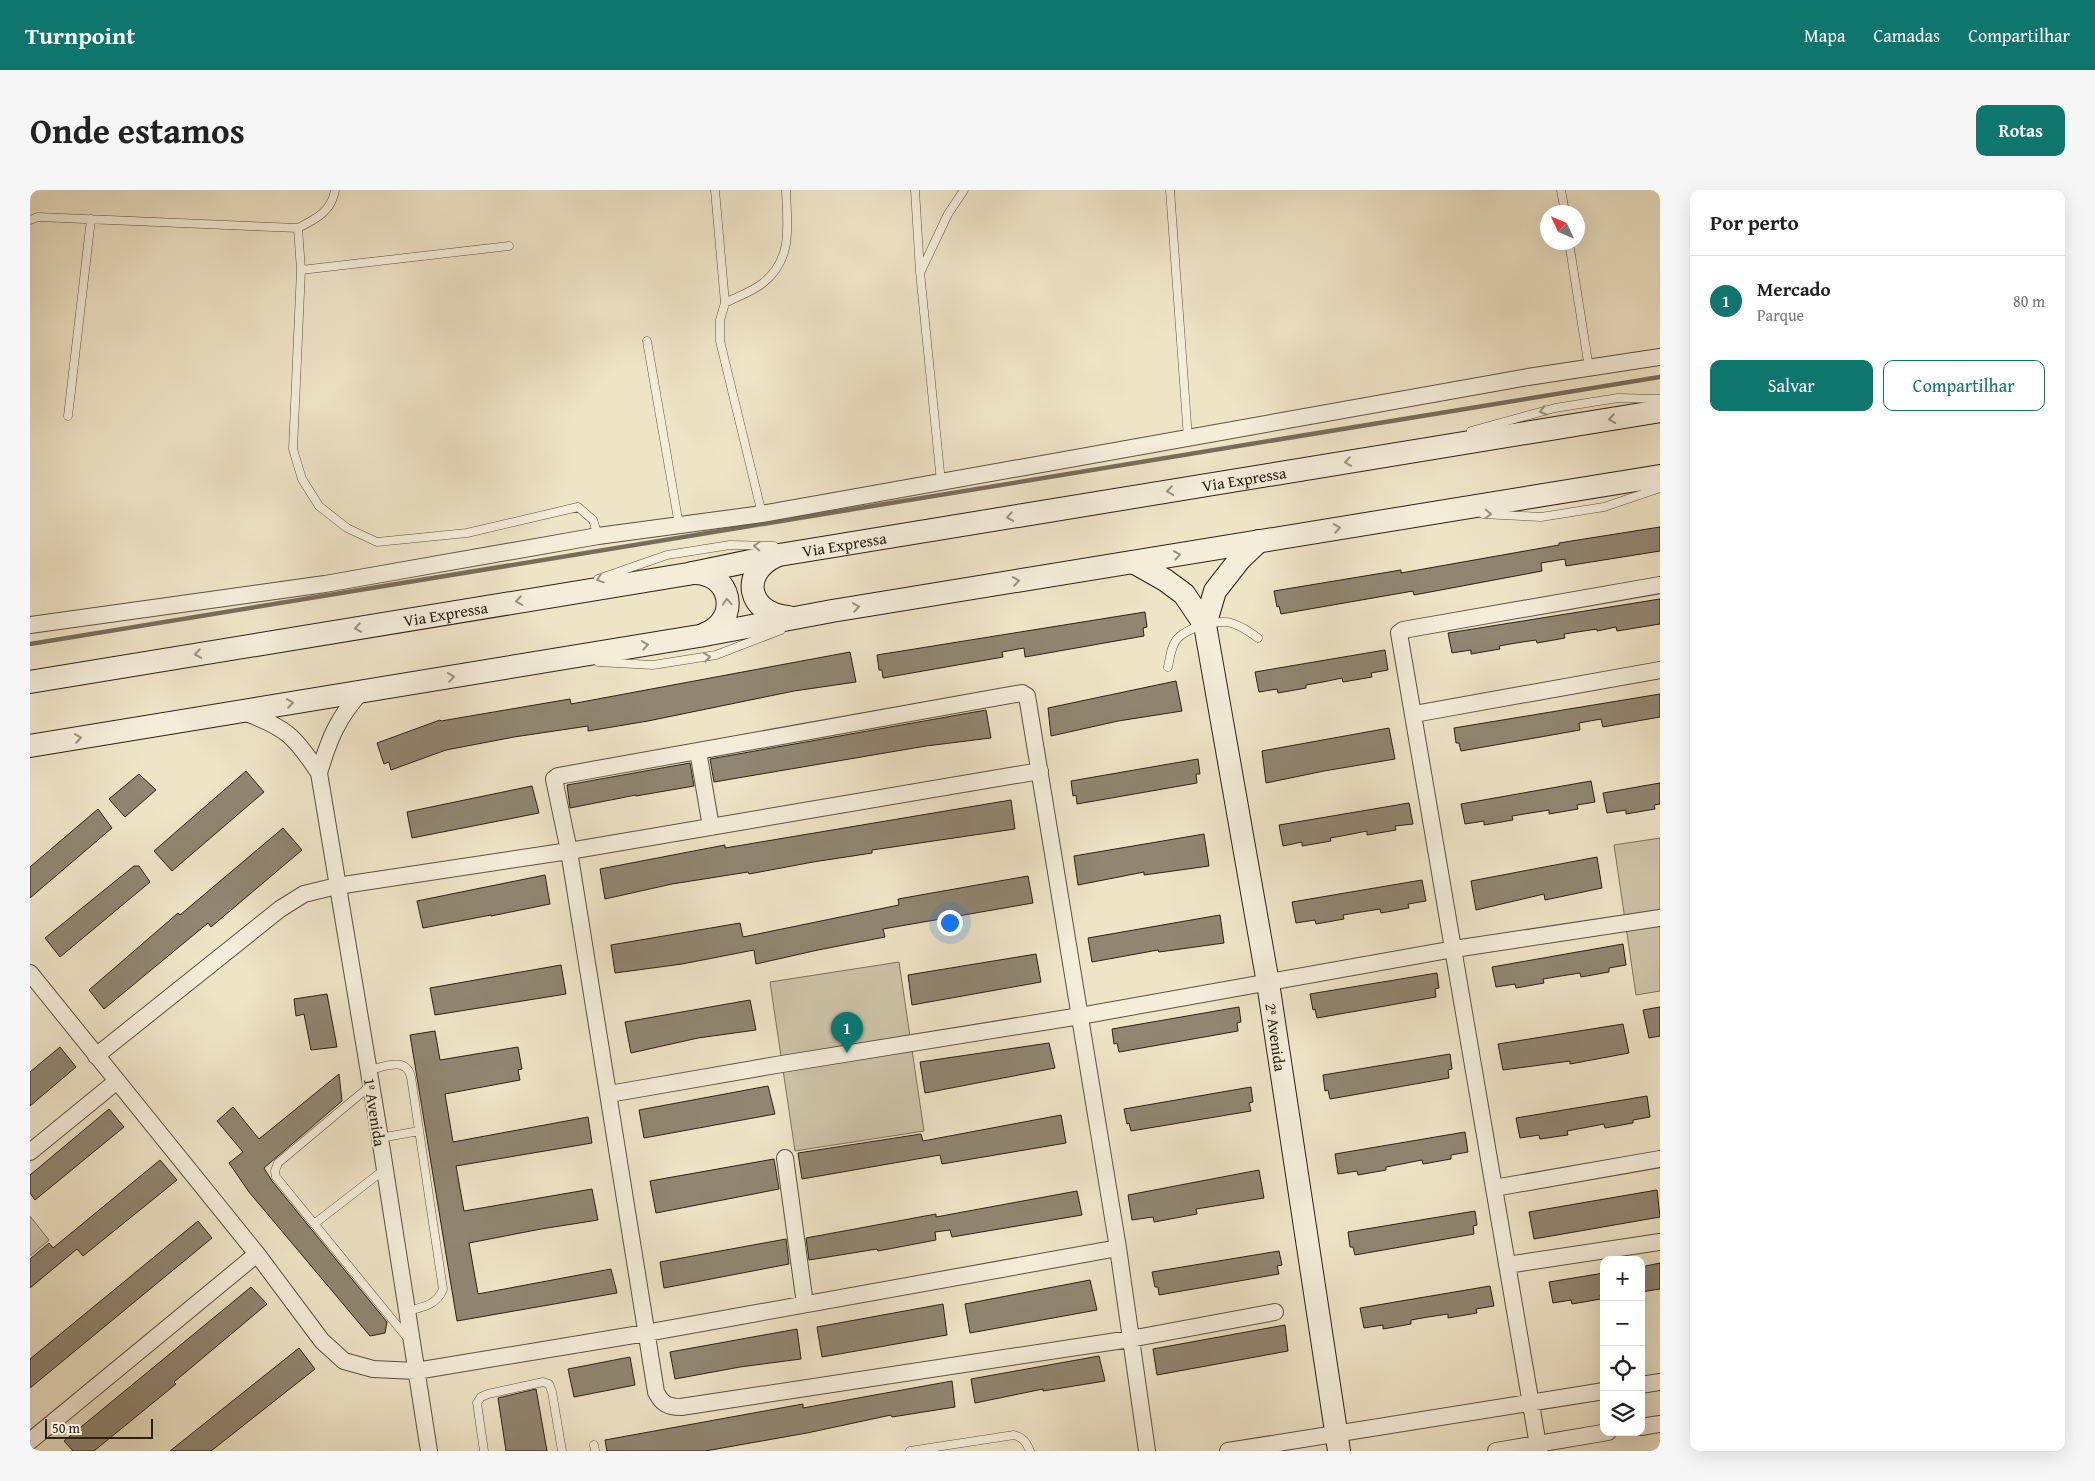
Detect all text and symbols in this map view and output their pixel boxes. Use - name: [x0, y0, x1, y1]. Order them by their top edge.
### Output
- text: Turnpoint: [25, 18, 135, 53]
- text: Mapa: [1804, 22, 1845, 49]
- text: Camadas: [1873, 22, 1940, 49]
- text: Compartilhar: [1968, 22, 2070, 49]
- text: Onde estamos: [30, 105, 245, 156]
- button: Rotas: [1976, 105, 2065, 156]
- north arrow: [1540, 205, 1585, 250]
- text: Por perto: [1710, 207, 1799, 238]
- text: Mercado: [1757, 275, 1831, 303]
- text: 1: [1722, 289, 1730, 313]
- text: 80 m: [2013, 289, 2045, 313]
- text: Parque: [1757, 303, 1804, 327]
- button: Salvar: [1710, 360, 1873, 411]
- button: Compartilhar: [1883, 360, 2045, 411]
- one-way arrow: [1539, 406, 1547, 416]
- one-way arrow: [1608, 413, 1616, 423]
- one-way arrow: [1344, 456, 1352, 467]
- street label: Via Expressa: [1200, 460, 1288, 498]
- one-way arrow: [1166, 486, 1175, 496]
- one-way arrow: [1484, 509, 1492, 520]
- one-way arrow: [1006, 512, 1014, 522]
- one-way arrow: [1333, 524, 1342, 534]
- street label: Via Expressa: [800, 526, 889, 563]
- one-way arrow: [753, 541, 761, 551]
- one-way arrow: [1172, 550, 1181, 560]
- one-way arrow: [596, 573, 604, 583]
- one-way arrow: [1012, 576, 1021, 586]
- street label: Via Expressa: [401, 595, 490, 633]
- one-way arrow: [514, 596, 523, 606]
- one-way arrow: [721, 597, 732, 605]
- one-way arrow: [852, 602, 860, 612]
- one-way arrow: [354, 622, 363, 632]
- one-way arrow: [641, 640, 650, 650]
- one-way arrow: [194, 648, 202, 659]
- one-way arrow: [702, 652, 711, 662]
- one-way arrow: [446, 672, 455, 682]
- one-way arrow: [286, 699, 295, 709]
- one-way arrow: [74, 734, 82, 744]
- your location: [937, 910, 963, 936]
- street label: 2ª Avenida: [1259, 1001, 1293, 1073]
- pin: 1: [831, 1012, 863, 1053]
- street label: 1º Avenida: [358, 1076, 392, 1149]
- map controls: [1600, 1256, 1645, 1436]
- button: +: [1600, 1256, 1645, 1301]
- button: −: [1600, 1301, 1645, 1346]
- button: locate: [1600, 1346, 1645, 1391]
- button: layers: [1600, 1391, 1645, 1436]
- scale bar: [45, 1416, 152, 1439]
- text: 50 m: [52, 1418, 80, 1438]

